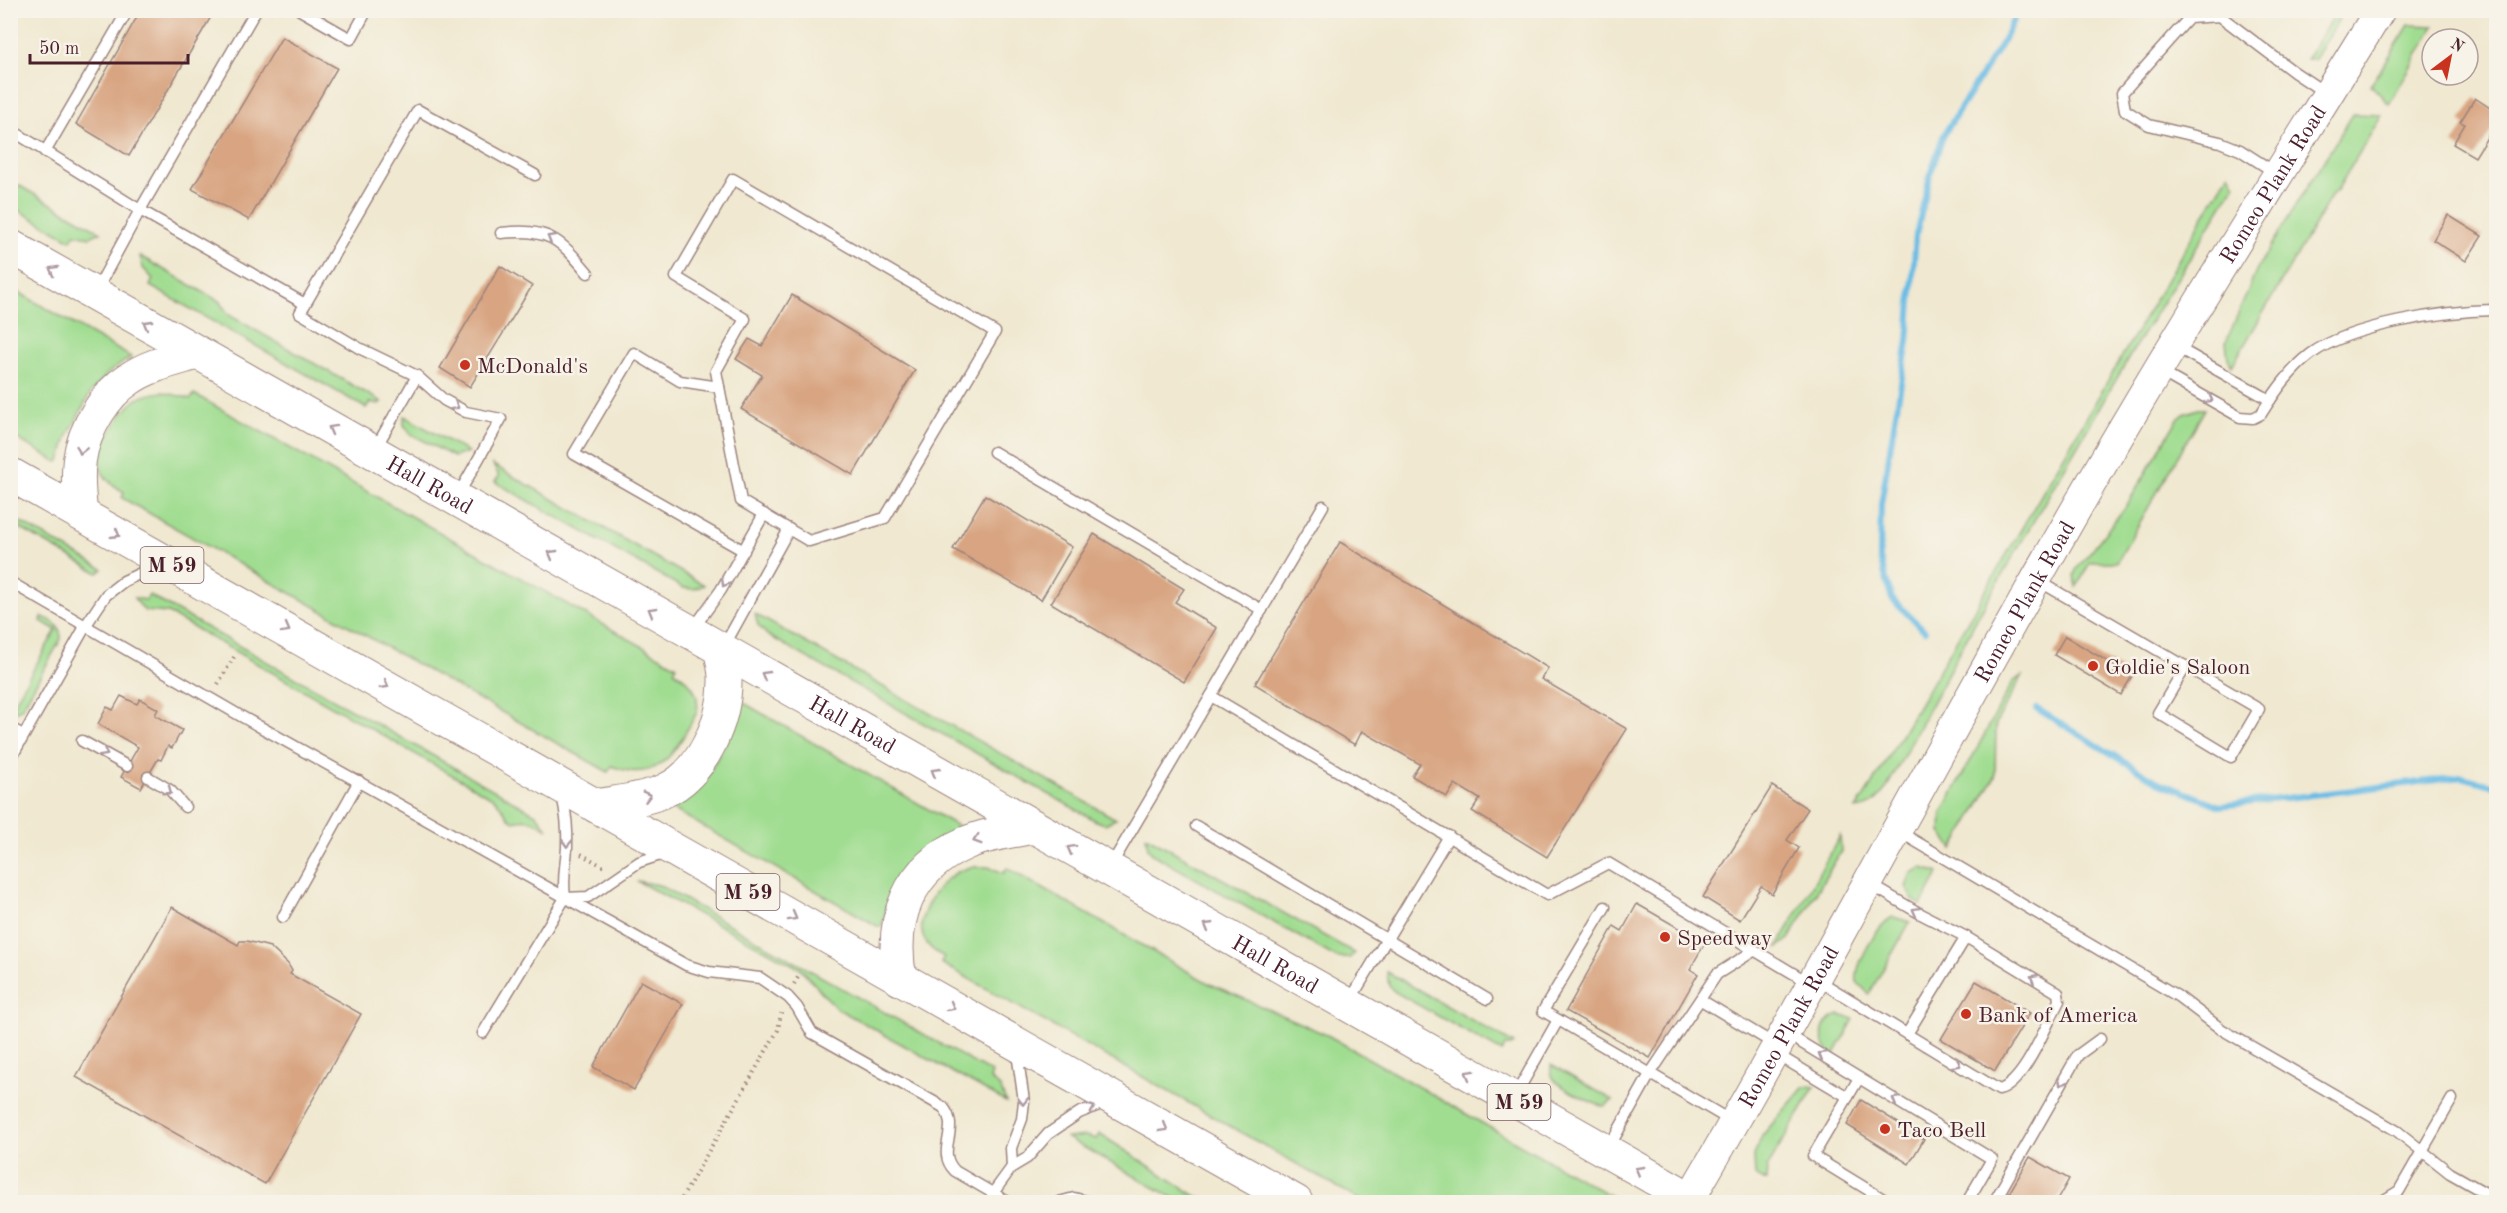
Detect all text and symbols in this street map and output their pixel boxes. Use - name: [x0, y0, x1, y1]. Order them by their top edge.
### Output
- scale bar: [30, 27, 188, 65]
- north arrow: [2420, 27, 2480, 87]
- text: N: [2447, 36, 2467, 56]
- text: 50 m: [39, 40, 79, 58]
- street label: Romeo Plank Road: [2217, 102, 2331, 268]
- one-way arrow: [547, 234, 557, 245]
- one-way arrow: [48, 266, 59, 277]
- one-way arrow: [143, 320, 153, 331]
- place label: McDonald's: [477, 356, 588, 378]
- marker: McDonald's: [458, 358, 472, 372]
- one-way arrow: [2203, 392, 2213, 403]
- one-way arrow: [449, 399, 459, 410]
- one-way arrow: [328, 424, 338, 436]
- one-way arrow: [75, 445, 88, 455]
- street label: Hall Road: [382, 453, 476, 519]
- street label: Romeo Plank Road: [1971, 518, 2080, 687]
- one-way arrow: [110, 527, 120, 538]
- road number: M 59: [140, 547, 204, 583]
- one-way arrow: [548, 550, 558, 561]
- one-way arrow: [720, 577, 732, 587]
- one-way arrow: [648, 607, 658, 618]
- one-way arrow: [280, 622, 290, 633]
- place label: Goldie's Saloon: [2105, 657, 2250, 679]
- marker: Goldie's Saloon: [2086, 659, 2100, 673]
- one-way arrow: [761, 671, 771, 683]
- one-way arrow: [379, 678, 389, 689]
- street label: Hall Road: [805, 693, 899, 759]
- one-way arrow: [98, 746, 108, 758]
- one-way arrow: [930, 767, 941, 779]
- one-way arrow: [161, 783, 172, 794]
- one-way arrow: [642, 790, 652, 803]
- one-way arrow: [972, 833, 983, 845]
- one-way arrow: [561, 839, 573, 848]
- one-way arrow: [1067, 844, 1077, 856]
- road number: M 59: [716, 874, 780, 910]
- one-way arrow: [1912, 907, 1922, 919]
- one-way arrow: [787, 910, 797, 921]
- one-way arrow: [1204, 922, 1214, 933]
- place label: Speedway: [1677, 928, 1773, 950]
- marker: Speedway: [1658, 930, 1672, 944]
- street label: Hall Road: [1228, 932, 1322, 998]
- street label: Romeo Plank Road: [1736, 943, 1844, 1112]
- one-way arrow: [2030, 974, 2040, 986]
- one-way arrow: [945, 1000, 955, 1011]
- place label: Bank of America: [1978, 1005, 2138, 1027]
- marker: Bank of America: [1959, 1007, 1973, 1021]
- one-way arrow: [1818, 1051, 1828, 1063]
- one-way arrow: [1951, 1057, 1961, 1069]
- one-way arrow: [1465, 1070, 1476, 1081]
- one-way arrow: [2058, 1076, 2070, 1086]
- road number: M 59: [1488, 1084, 1550, 1120]
- one-way arrow: [1892, 1096, 1902, 1108]
- one-way arrow: [1017, 1097, 1029, 1106]
- one-way arrow: [1085, 1103, 1096, 1115]
- place label: Taco Bell: [1897, 1120, 1986, 1142]
- one-way arrow: [1158, 1121, 1168, 1132]
- marker: Taco Bell: [1878, 1122, 1892, 1136]
- one-way arrow: [1635, 1166, 1645, 1177]

